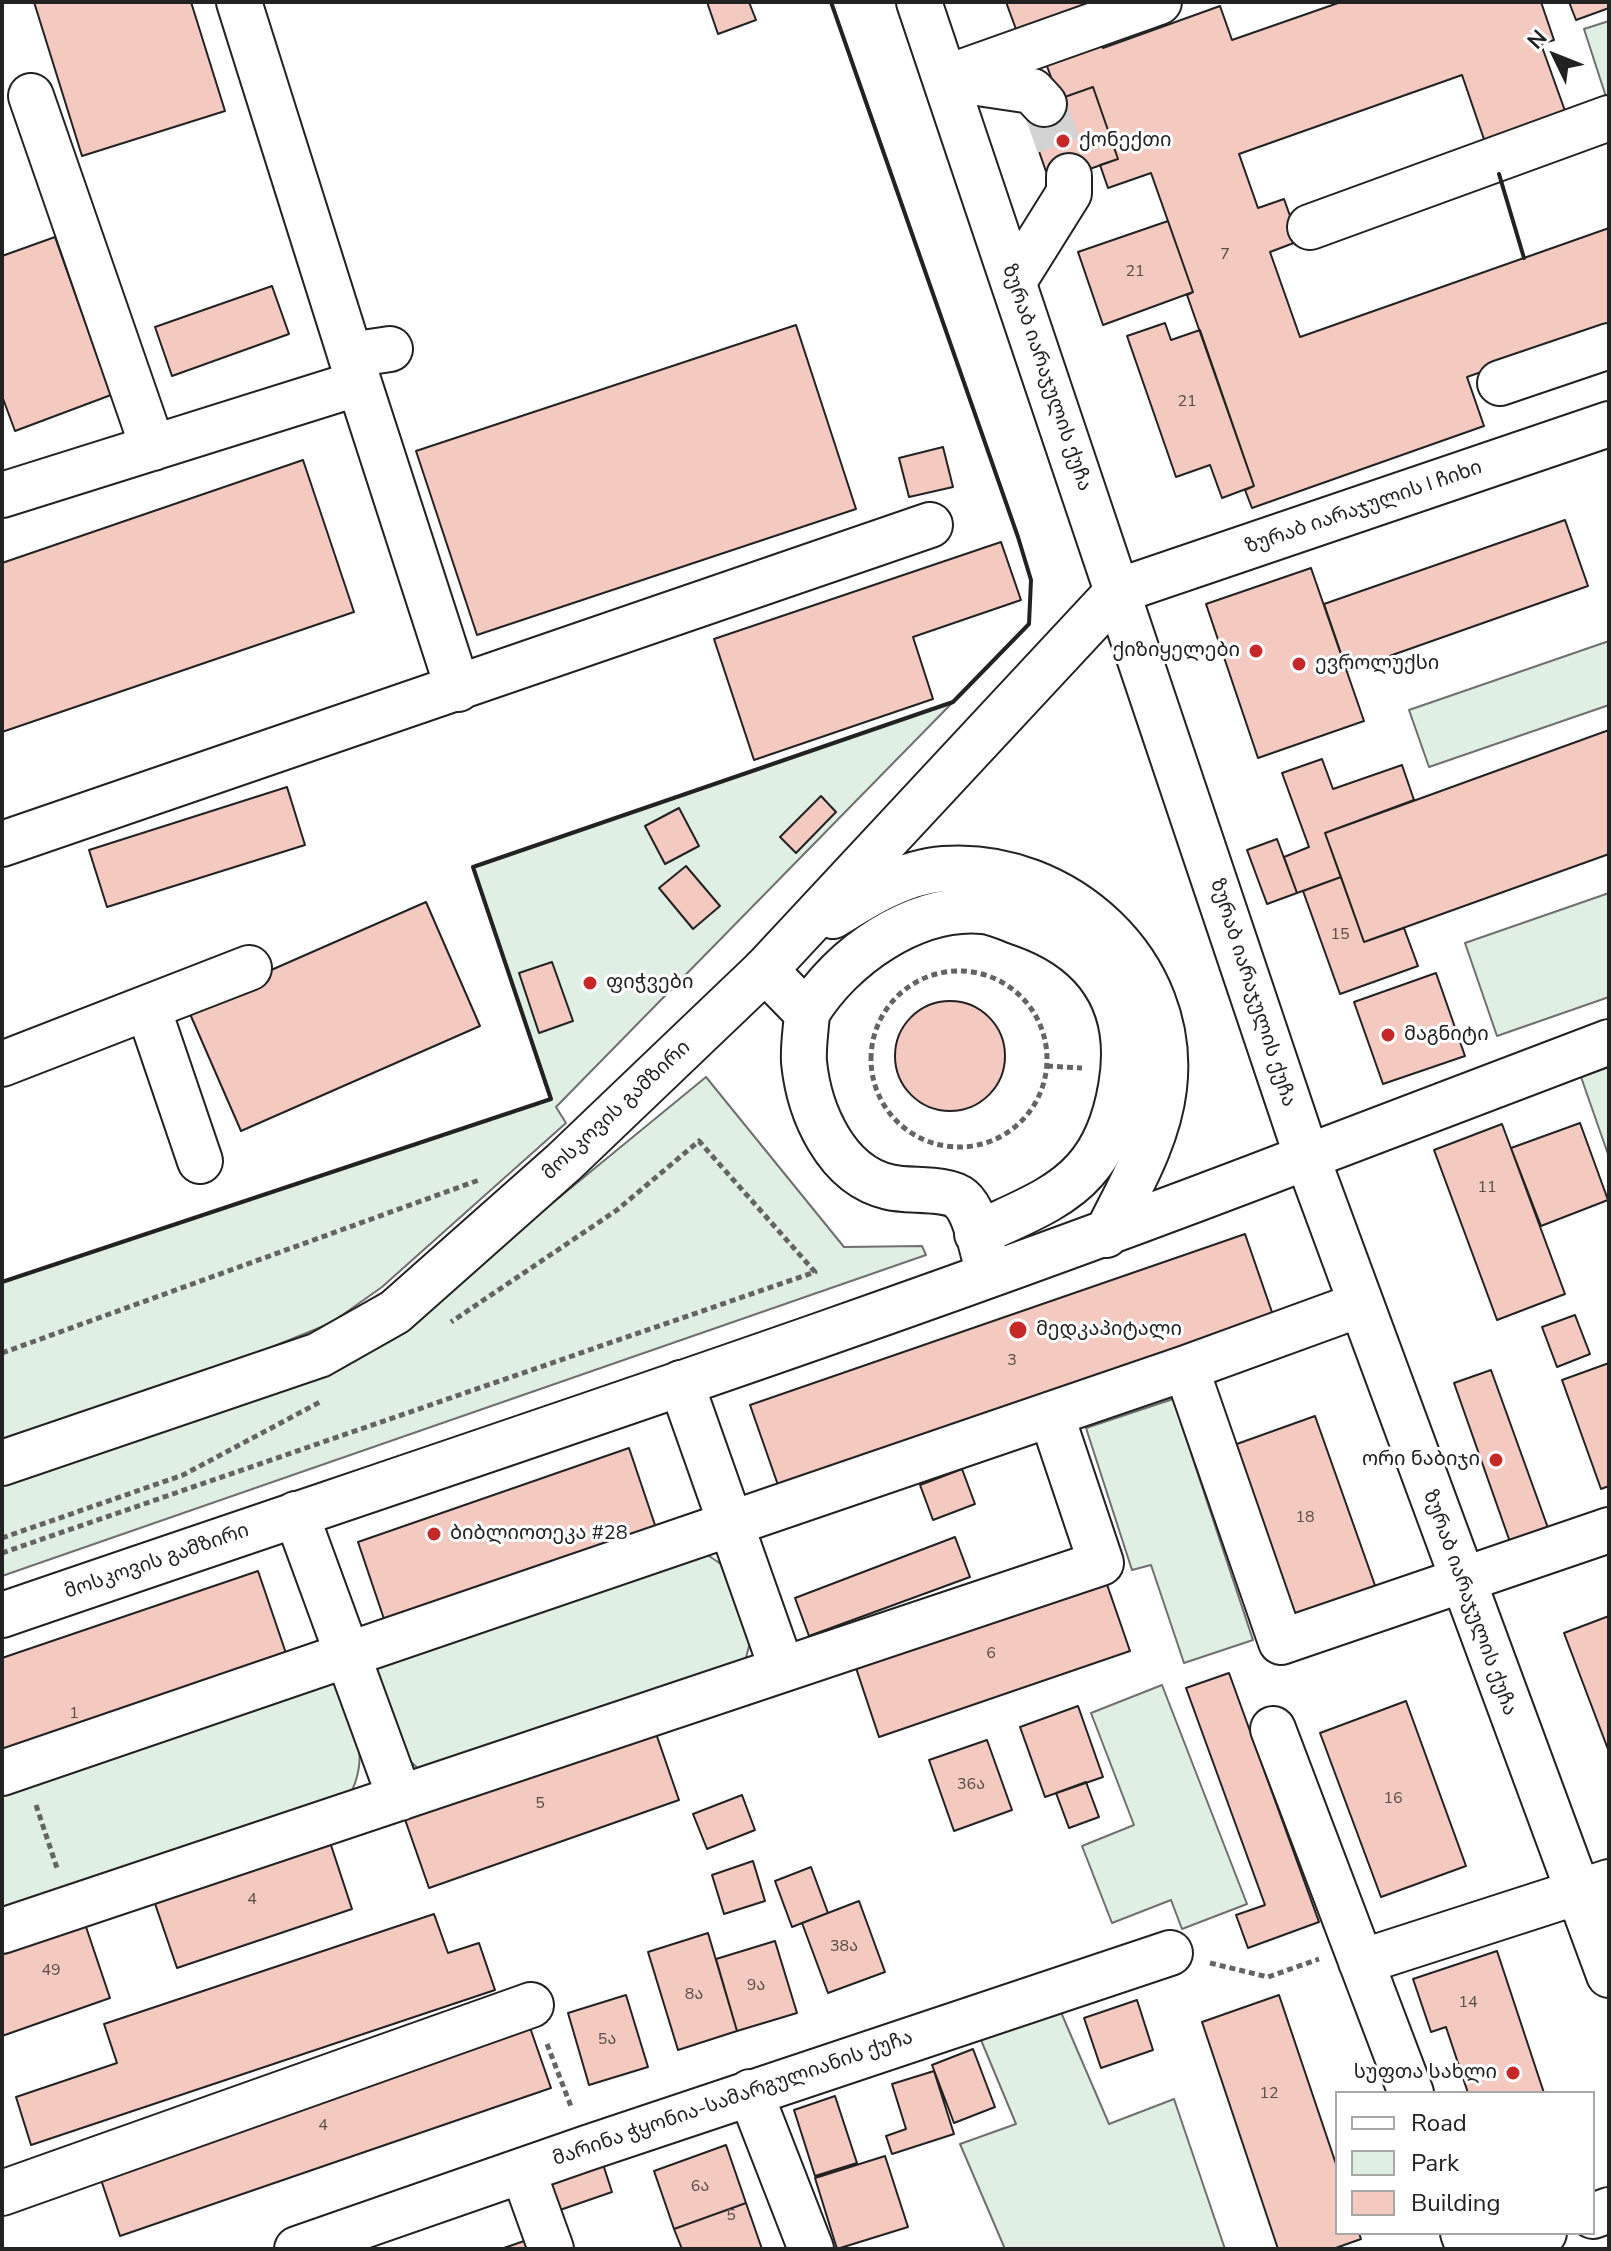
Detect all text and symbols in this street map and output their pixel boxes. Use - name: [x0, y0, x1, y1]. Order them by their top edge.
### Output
- north arrow: [1515, 16, 1595, 96]
- text: N: [1521, 23, 1554, 56]
- place label: ქონექთი: [1079, 129, 1171, 153]
- marker: ქონექთი: [1054, 132, 1072, 150]
- house number: 7: [1220, 245, 1230, 265]
- street label: ზურაბ იარაჯულის ქუჩა: [996, 262, 1096, 494]
- house number: 21: [1125, 262, 1145, 282]
- house number: 21: [1177, 392, 1197, 412]
- street label: ზურაბ იარაჯულის I ჩიხი: [1243, 456, 1485, 560]
- place label: ქიზიყელები: [1112, 639, 1240, 663]
- marker: ქიზიყელები: [1247, 642, 1265, 660]
- place label: ევროლუქსი: [1315, 652, 1439, 676]
- marker: ევროლუქსი: [1290, 655, 1308, 673]
- street label: ზურაბ იარაჯულის ქუჩა: [1204, 876, 1300, 1110]
- house number: 15: [1330, 925, 1350, 945]
- place label: ფიჭვები: [606, 971, 693, 995]
- marker: ფიჭვები: [581, 974, 599, 992]
- place label: მაგნიტი: [1404, 1023, 1489, 1047]
- marker: მაგნიტი: [1379, 1026, 1397, 1044]
- street label: მოსკოვის გამზირი: [538, 1036, 696, 1186]
- house number: 11: [1477, 1178, 1497, 1198]
- place label: მედკაპიტალი: [1036, 1318, 1182, 1342]
- marker: მედკაპიტალი: [1007, 1319, 1029, 1341]
- house number: 3: [1007, 1351, 1017, 1371]
- place label: ორი ნაბიჯი: [1362, 1448, 1480, 1472]
- marker: ორი ნაბიჯი: [1487, 1451, 1505, 1469]
- street label: ზურაბ იარაჯულის ქუჩა: [1417, 1487, 1521, 1719]
- house number: 18: [1295, 1508, 1315, 1528]
- street label: მოსკოვის გამზირი: [62, 1519, 252, 1605]
- place label: ბიბლიოთეკა #28: [450, 1522, 628, 1546]
- marker: ბიბლიოთეკა #28: [425, 1525, 443, 1543]
- house number: 6: [986, 1644, 996, 1664]
- house number: 1: [69, 1704, 79, 1724]
- house number: 36ა: [957, 1775, 985, 1795]
- house number: 16: [1383, 1789, 1403, 1809]
- house number: 5: [535, 1794, 545, 1814]
- house number: 4: [247, 1890, 257, 1910]
- house number: 38ა: [830, 1937, 858, 1957]
- house number: 49: [41, 1961, 61, 1981]
- house number: 9ა: [747, 1976, 765, 1996]
- house number: 8ა: [685, 1985, 703, 2005]
- house number: 14: [1458, 1993, 1478, 2013]
- street label: მარინა ჭყონია-სამარგულიანის ქუჩა: [550, 2026, 916, 2172]
- house number: 5ა: [598, 2030, 616, 2050]
- place label: სუფთა სახლი: [1354, 2061, 1497, 2085]
- marker: სუფთა სახლი: [1504, 2064, 1522, 2082]
- house number: 12: [1259, 2084, 1279, 2104]
- legend: [1335, 2091, 1595, 2235]
- text: Road: [1411, 2107, 1467, 2139]
- house number: 4: [318, 2116, 328, 2136]
- text: Park: [1411, 2147, 1459, 2179]
- house number: 6ა: [691, 2177, 709, 2197]
- text: Building: [1411, 2187, 1501, 2219]
- house number: 5: [726, 2206, 736, 2226]

